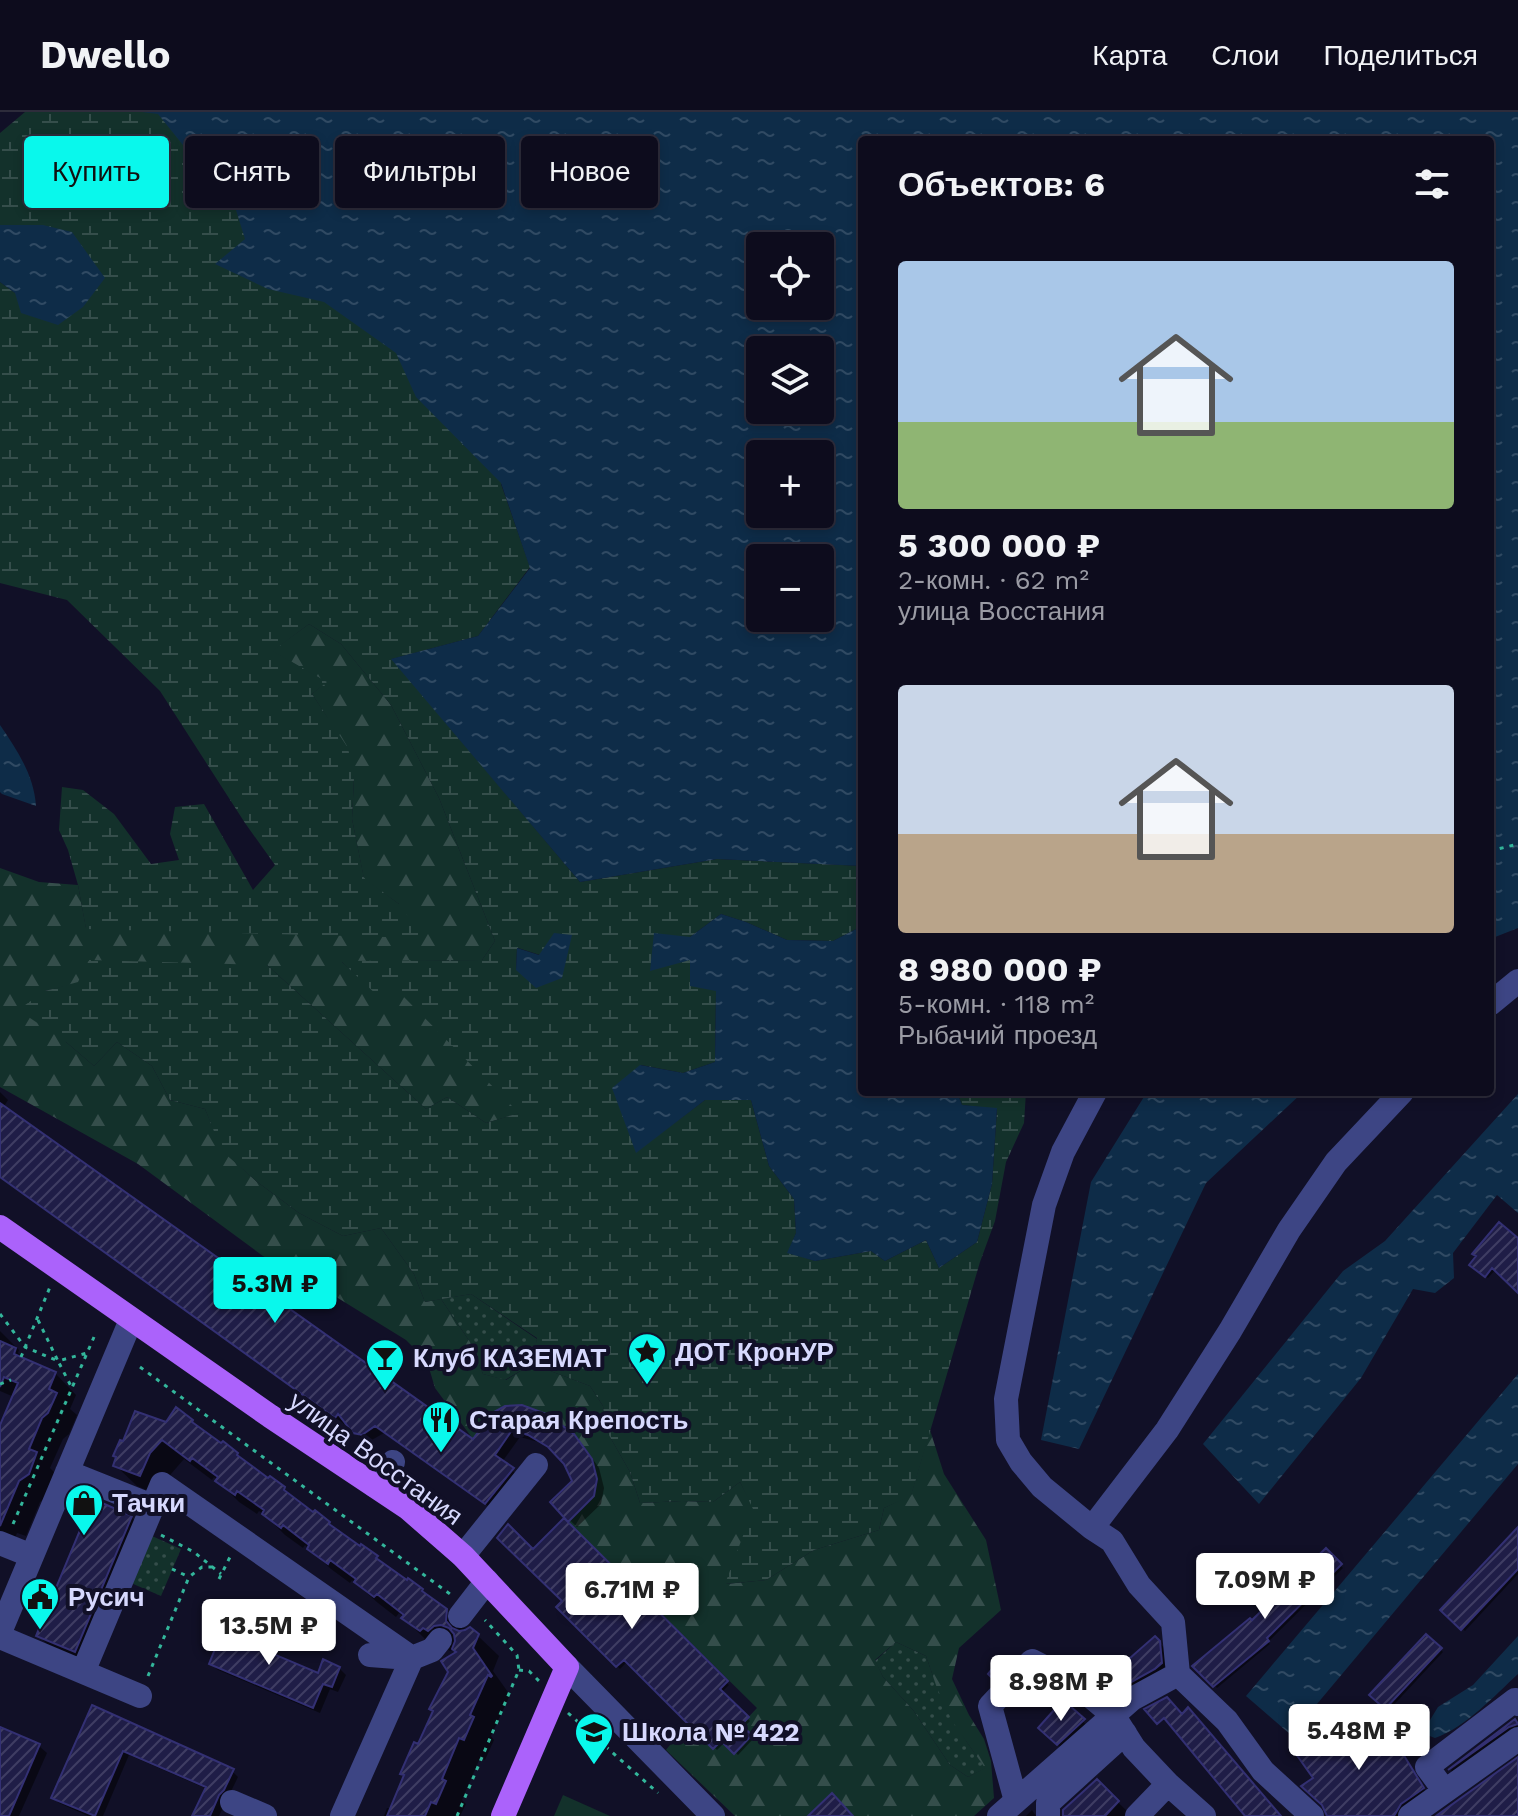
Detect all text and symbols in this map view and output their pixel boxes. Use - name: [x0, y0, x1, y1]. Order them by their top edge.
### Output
- text: Dwello: [40, 33, 170, 77]
- text: Карта: [1092, 39, 1167, 72]
- text: Слои: [1211, 39, 1279, 72]
- text: Поделиться: [1323, 39, 1478, 72]
- chip: Купить: [24, 136, 169, 208]
- chip: Снять: [185, 136, 319, 208]
- chip: Фильтры: [335, 136, 505, 208]
- chip: Новое: [521, 136, 658, 208]
- icon: filters: [1410, 162, 1454, 206]
- text: Объектов: 6: [898, 164, 1105, 204]
- map controls: [746, 232, 834, 632]
- button: locate: [746, 232, 834, 320]
- icon: home: [1104, 313, 1248, 457]
- button: layers: [746, 336, 834, 424]
- button: +: [746, 440, 834, 528]
- text: 5 300 000 ₽: [898, 525, 1100, 565]
- button: −: [746, 544, 834, 632]
- text: 2-комн. · 62 m²: [898, 565, 1089, 595]
- text: улица Восстания: [898, 596, 1105, 626]
- icon: home: [1104, 737, 1248, 881]
- text: 8 980 000 ₽: [898, 949, 1102, 989]
- text: 5-комн. · 118 m²: [898, 989, 1094, 1019]
- text: Рыбачий проезд: [898, 1020, 1097, 1050]
- pin: 5.3M ₽: [210, 1257, 340, 1325]
- text: 5.3M ₽: [231, 1268, 319, 1298]
- place icon: ДОТ КронУР: [626, 1331, 668, 1386]
- bar icon: Клуб КАЗЕМАТ: [364, 1337, 406, 1392]
- place label: ДОТ КронУР: [675, 1337, 834, 1367]
- place label: Клуб КАЗЕМАТ: [413, 1343, 606, 1373]
- street label: улица Восстания: [283, 1385, 469, 1531]
- restaurant icon: Старая Крепость: [420, 1399, 462, 1454]
- place label: Старая Крепость: [469, 1405, 689, 1435]
- shop icon: Тачки: [63, 1482, 105, 1537]
- place label: Тачки: [112, 1488, 185, 1518]
- pin: 7.09M ₽: [1191, 1553, 1339, 1621]
- pin: 6.71M ₽: [558, 1563, 706, 1631]
- text: 7.09M ₽: [1214, 1564, 1316, 1594]
- text: 6.71M ₽: [584, 1574, 680, 1604]
- public building icon: Русич: [19, 1576, 61, 1631]
- place label: Русич: [68, 1582, 145, 1612]
- pin: 13.5M ₽: [195, 1599, 343, 1667]
- text: 13.5M ₽: [220, 1610, 318, 1640]
- pin: 8.98M ₽: [987, 1655, 1135, 1723]
- text: 8.98M ₽: [1008, 1666, 1114, 1696]
- pin: 5.48M ₽: [1285, 1704, 1433, 1772]
- school or university icon: Школа № 422: [573, 1711, 615, 1766]
- text: 5.48M ₽: [1307, 1715, 1411, 1745]
- place label: Школа № 422: [622, 1717, 800, 1747]

